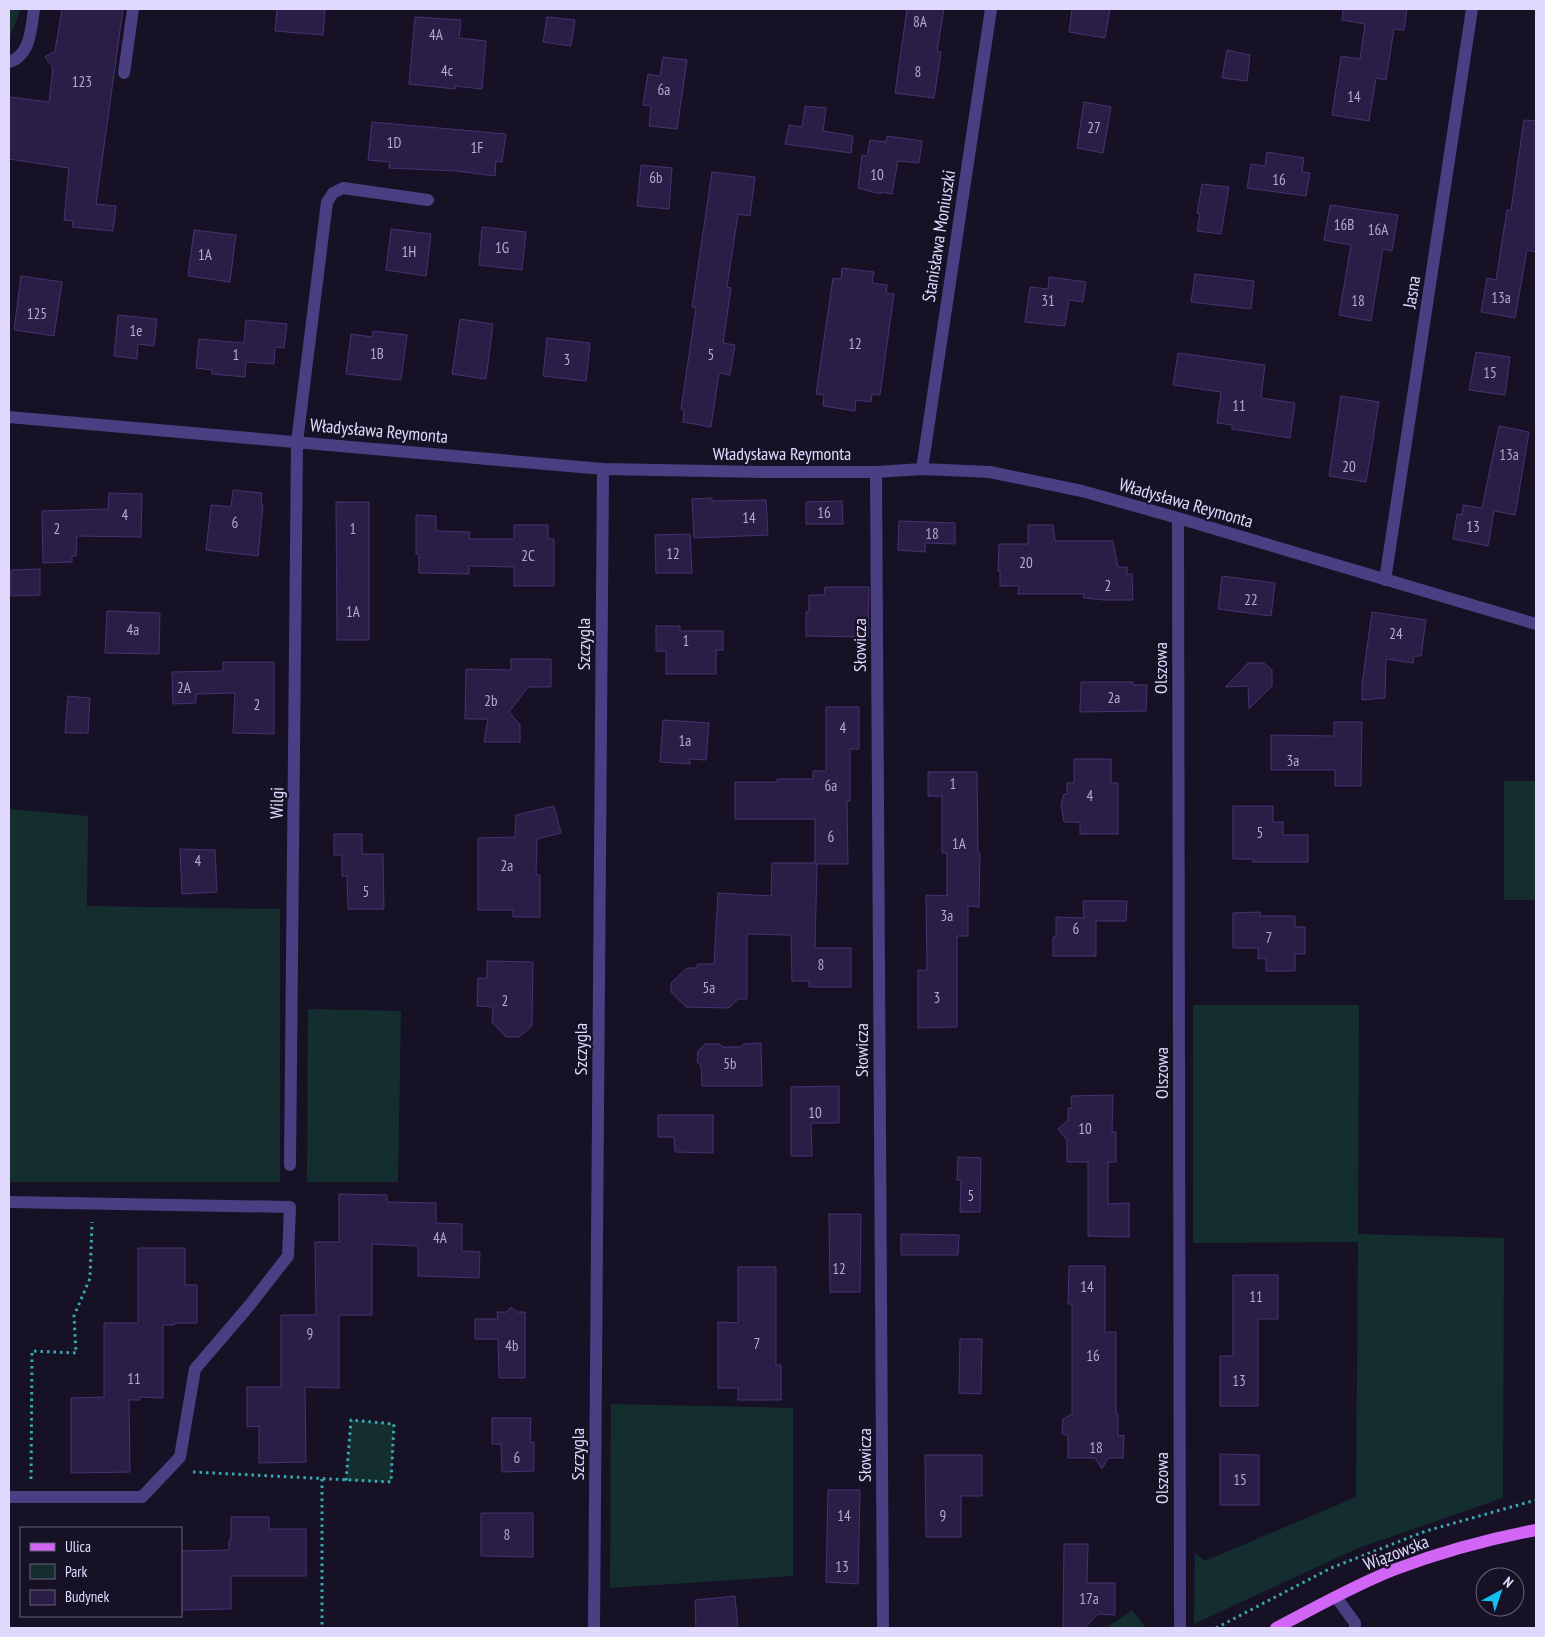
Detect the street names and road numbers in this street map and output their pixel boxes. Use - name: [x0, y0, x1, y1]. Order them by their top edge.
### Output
- street label: Stanisława Moniuszki: [917, 168, 960, 303]
- street label: Jasna: [1397, 274, 1425, 311]
- street label: Władysława Reymonta: [309, 413, 449, 448]
- street label: Władysława Reymonta: [713, 442, 851, 465]
- street label: Władysława Reymonta: [1116, 472, 1256, 533]
- street label: Szczygla: [572, 618, 595, 670]
- street label: Słowicza: [848, 618, 871, 672]
- street label: Olszowa: [1149, 642, 1172, 694]
- street label: Wilgi: [265, 787, 288, 819]
- street label: Szczygla: [569, 1023, 592, 1075]
- street label: Słowicza: [850, 1023, 873, 1077]
- street label: Olszowa: [1150, 1047, 1173, 1099]
- street label: Szczygla: [566, 1428, 589, 1480]
- street label: Słowicza: [853, 1428, 876, 1482]
- street label: Olszowa: [1150, 1452, 1173, 1504]
- street label: Wiązowska: [1360, 1530, 1432, 1575]

